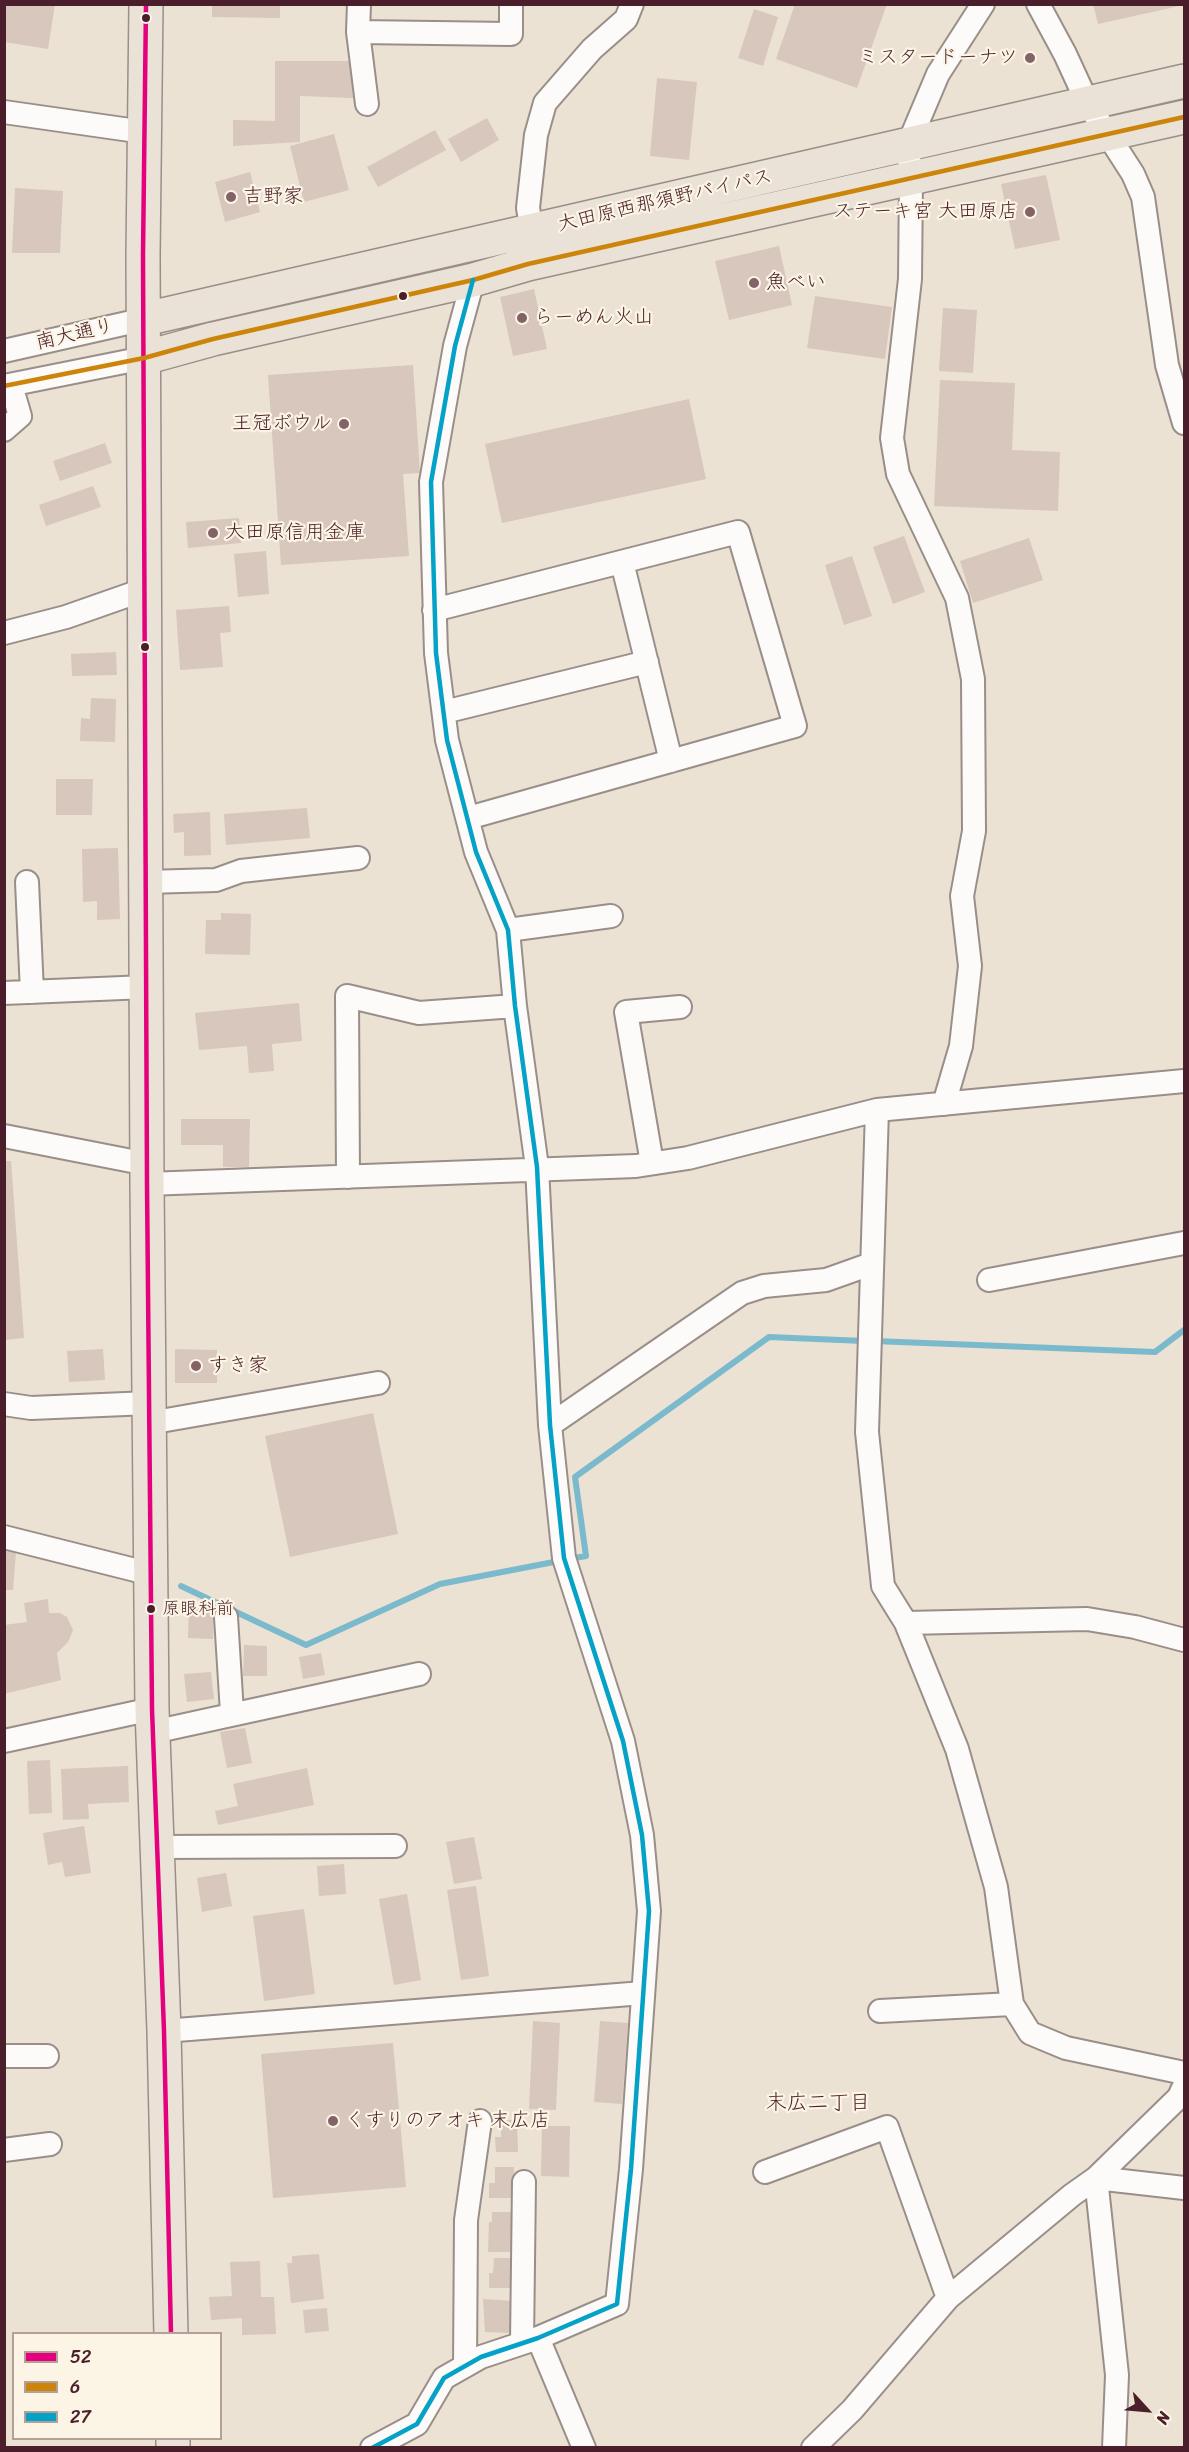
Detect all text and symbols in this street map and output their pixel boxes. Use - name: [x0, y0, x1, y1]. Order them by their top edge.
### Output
- unlabelled marker: [140, 12, 152, 24]
- place label: ミスタードーナツ: [858, 46, 1018, 70]
- marker: ミスタードーナツ: [1023, 51, 1037, 65]
- street label: 大田原西那須野バイパス: [555, 165, 775, 237]
- place label: 吉野家: [243, 185, 303, 209]
- marker: 吉野家: [224, 190, 238, 204]
- place label: ステーキ宮 大田原店: [833, 200, 1018, 224]
- marker: ステーキ宮 大田原店: [1023, 205, 1037, 219]
- place label: 魚べい: [766, 271, 826, 295]
- marker: 魚べい: [747, 276, 761, 290]
- unlabelled marker: [397, 290, 409, 302]
- place label: らーめん火山: [534, 306, 654, 330]
- marker: らーめん火山: [515, 311, 529, 325]
- street label: 南大通り: [33, 314, 117, 356]
- place label: 王冠ボウル: [232, 412, 332, 436]
- marker: 王冠ボウル: [337, 417, 351, 431]
- place label: 大田原信用金庫: [225, 521, 365, 545]
- marker: 大田原信用金庫: [206, 526, 220, 540]
- unlabelled marker: [139, 641, 151, 653]
- place label: すき家: [208, 1354, 268, 1378]
- marker: すき家: [189, 1359, 203, 1373]
- place label: 原眼科前: [162, 1598, 234, 1620]
- marker: 原眼科前: [145, 1603, 157, 1615]
- district label: 末広二丁目: [766, 2091, 870, 2117]
- place label: くすりのアオキ 末広店: [345, 2109, 550, 2133]
- marker: くすりのアオキ 末広店: [326, 2114, 340, 2128]
- legend: [12, 2332, 222, 2440]
- text: 52: [70, 2341, 91, 2373]
- text: 6: [70, 2371, 80, 2403]
- north arrow: [1117, 2380, 1177, 2440]
- text: 27: [70, 2401, 91, 2433]
- text: N: [1148, 2407, 1179, 2429]

